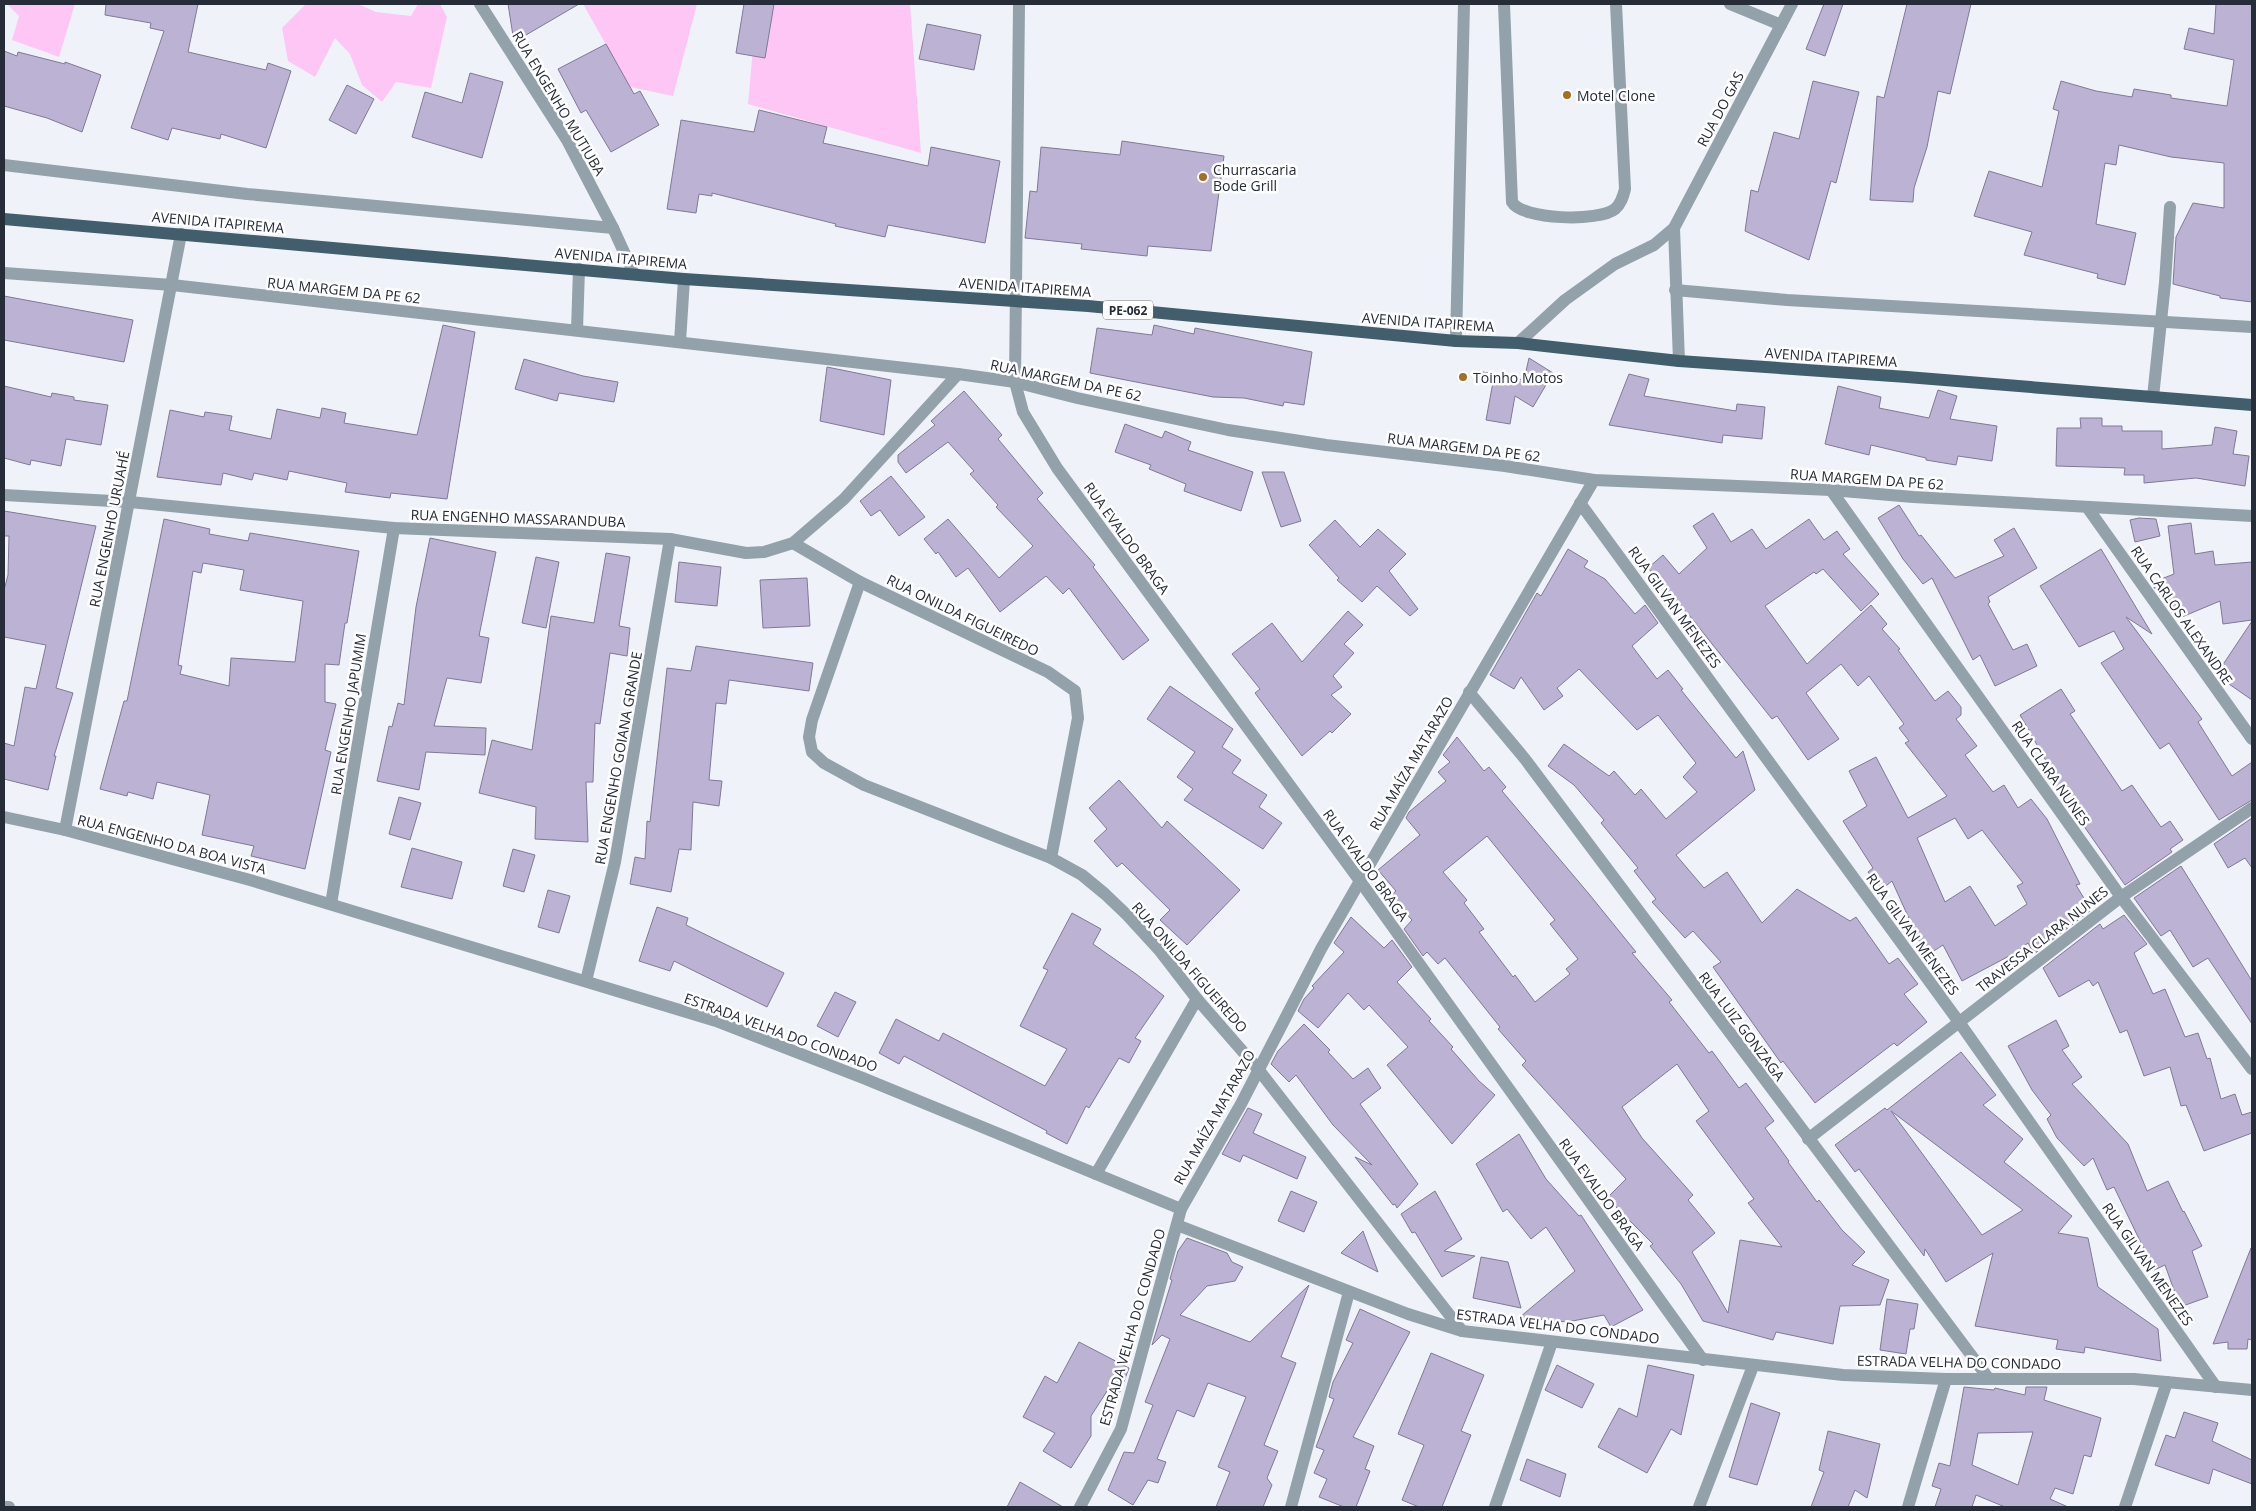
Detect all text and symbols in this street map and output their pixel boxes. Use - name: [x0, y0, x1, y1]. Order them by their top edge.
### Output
- street label: RUA ENGENHO MUTIUBA: [508, 27, 610, 179]
- street label: RUA DO GAS: [1692, 68, 1748, 150]
- place label: Motel Clone: [1577, 86, 1655, 105]
- marker: Motel Clone: [1561, 89, 1573, 101]
- place label: Churrascaria Bode Grill: [1213, 160, 1296, 195]
- marker: Churrascaria Bode Grill: [1197, 171, 1209, 183]
- street label: AVENIDA ITAPIREMA: [151, 207, 285, 237]
- street label: AVENIDA ITAPIREMA: [554, 243, 688, 273]
- street label: RUA MARGEM DA PE 62: [266, 272, 422, 308]
- street label: AVENIDA ITAPIREMA: [958, 273, 1092, 301]
- road number: PE-062: [1103, 300, 1153, 320]
- street label: AVENIDA ITAPIREMA: [1361, 308, 1495, 336]
- street label: AVENIDA ITAPIREMA: [1764, 343, 1898, 371]
- street label: RUA MARGEM DA PE 62: [989, 355, 1143, 405]
- place label: Toinho Motos: [1473, 368, 1563, 387]
- marker: Toinho Motos: [1457, 371, 1469, 383]
- street label: RUA MARGEM DA PE 62: [1386, 428, 1542, 466]
- street label: RUA ENGENHO URUAHÉ: [85, 449, 133, 609]
- street label: RUA MARGEM DA PE 62: [1789, 464, 1945, 494]
- street label: RUA EVALDO BRAGA: [1080, 478, 1174, 598]
- street label: RUA ENGENHO MASSARANDUBA: [410, 505, 626, 531]
- street label: RUA GILVAN MENEZES: [1624, 542, 1726, 672]
- street label: RUA CARLOS ALEXANDRE: [2127, 542, 2237, 688]
- street label: RUA ONILDA FIGUEIREDO: [884, 570, 1042, 660]
- street label: RUA ENGENHO JAPUMIM: [326, 632, 370, 796]
- street label: RUA ENGENHO GOIANA GRANDE: [590, 650, 646, 866]
- street label: RUA MAÍZA MATARAZO: [1365, 693, 1457, 833]
- street label: RUA CLARA NUNES: [2008, 717, 2094, 829]
- street label: RUA EVALDO BRAGA: [1319, 805, 1413, 925]
- street label: RUA ENGENHO DA BOA VISTA: [76, 810, 269, 878]
- street label: RUA GILVAN MENEZES: [1862, 869, 1964, 999]
- street label: TRAVESSA CLARA NUNES: [1972, 882, 2112, 996]
- street label: RUA ONILDA FIGUEIREDO: [1128, 898, 1252, 1036]
- street label: RUA LUIZ GONZAGA: [1695, 968, 1789, 1085]
- street label: ESTRADA VELHA DO CONDADO: [682, 988, 880, 1076]
- street label: RUA MAÍZA MATARAZO: [1169, 1046, 1259, 1188]
- street label: RUA EVALDO BRAGA: [1555, 1134, 1649, 1254]
- street label: RUA GILVAN MENEZES: [2098, 1199, 2198, 1329]
- street label: ESTRADA VELHA DO CONDADO: [1095, 1226, 1169, 1428]
- street label: ESTRADA VELHA DO CONDADO: [1455, 1304, 1661, 1348]
- street label: ESTRADA VELHA DO CONDADO: [1857, 1351, 2062, 1373]

